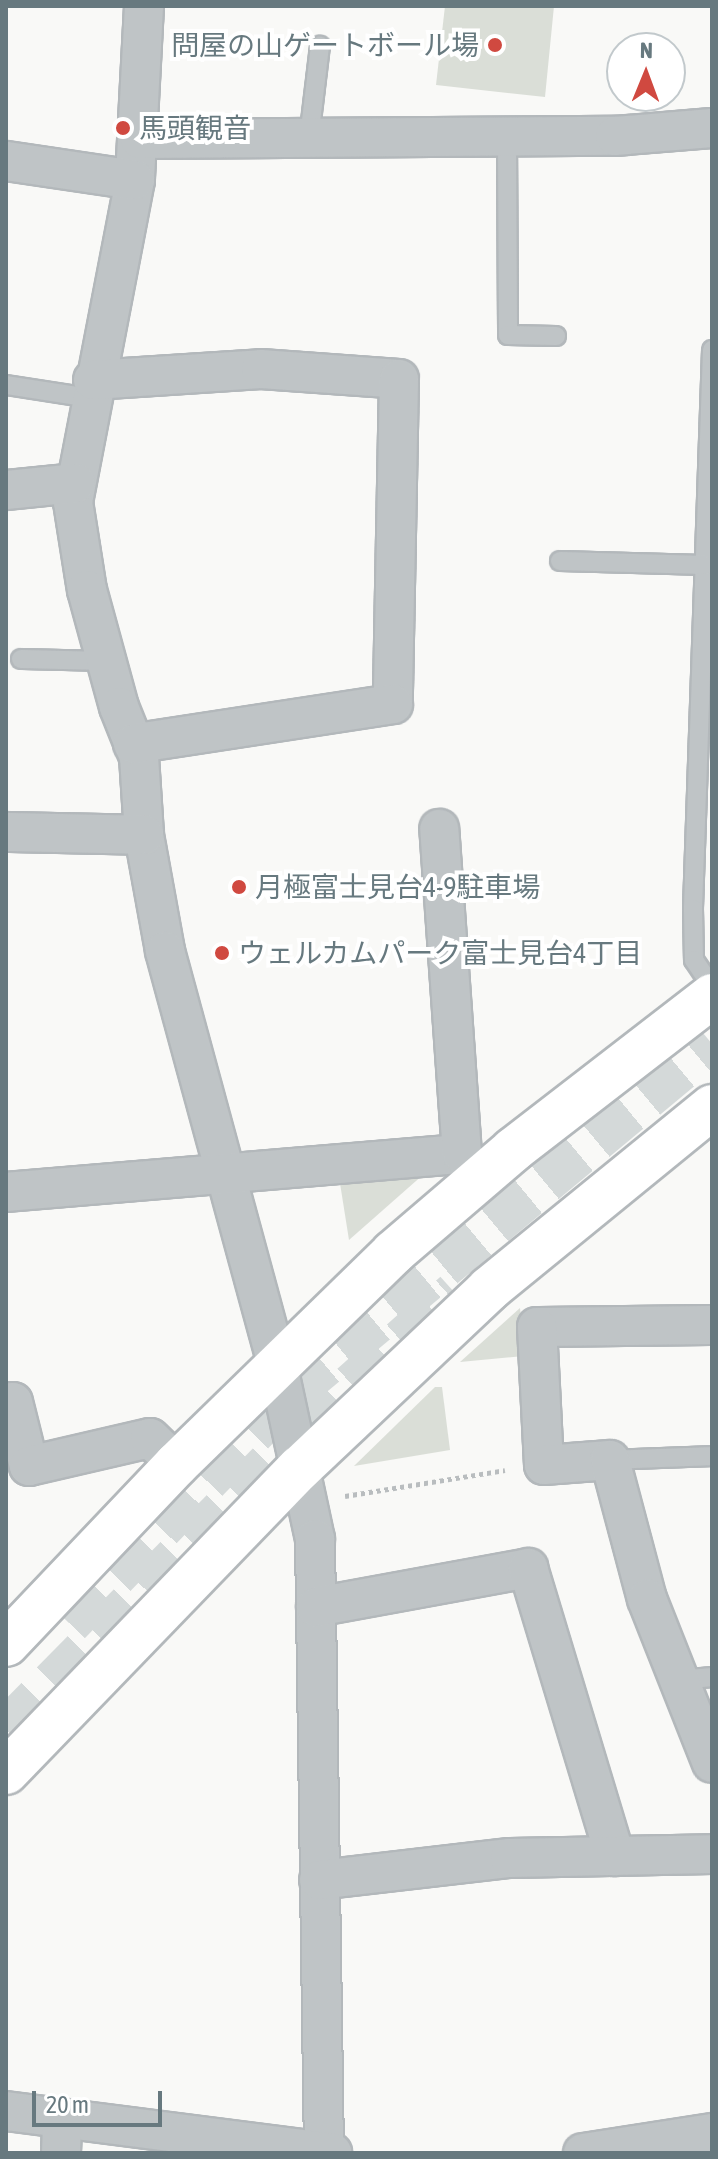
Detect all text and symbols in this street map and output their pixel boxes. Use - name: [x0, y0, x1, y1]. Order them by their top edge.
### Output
- place label: 問屋の山ゲートボール場: [171, 28, 479, 62]
- north arrow: [606, 32, 686, 112]
- marker: 問屋の山ゲートボール場: [486, 36, 504, 54]
- text: N: [640, 37, 653, 63]
- place label: 馬頭観音: [139, 111, 251, 145]
- marker: 馬頭観音: [114, 119, 132, 137]
- place label: 月極富士見台4-9駐車場: [255, 870, 540, 904]
- marker: 月極富士見台4-9駐車場: [230, 878, 248, 896]
- place label: ウェルカムパーク富士見台4丁目: [238, 936, 643, 970]
- marker: ウェルカムパーク富士見台4丁目: [213, 944, 231, 962]
- scale bar: [36, 2075, 166, 2125]
- text: 20 m: [46, 2091, 89, 2118]

